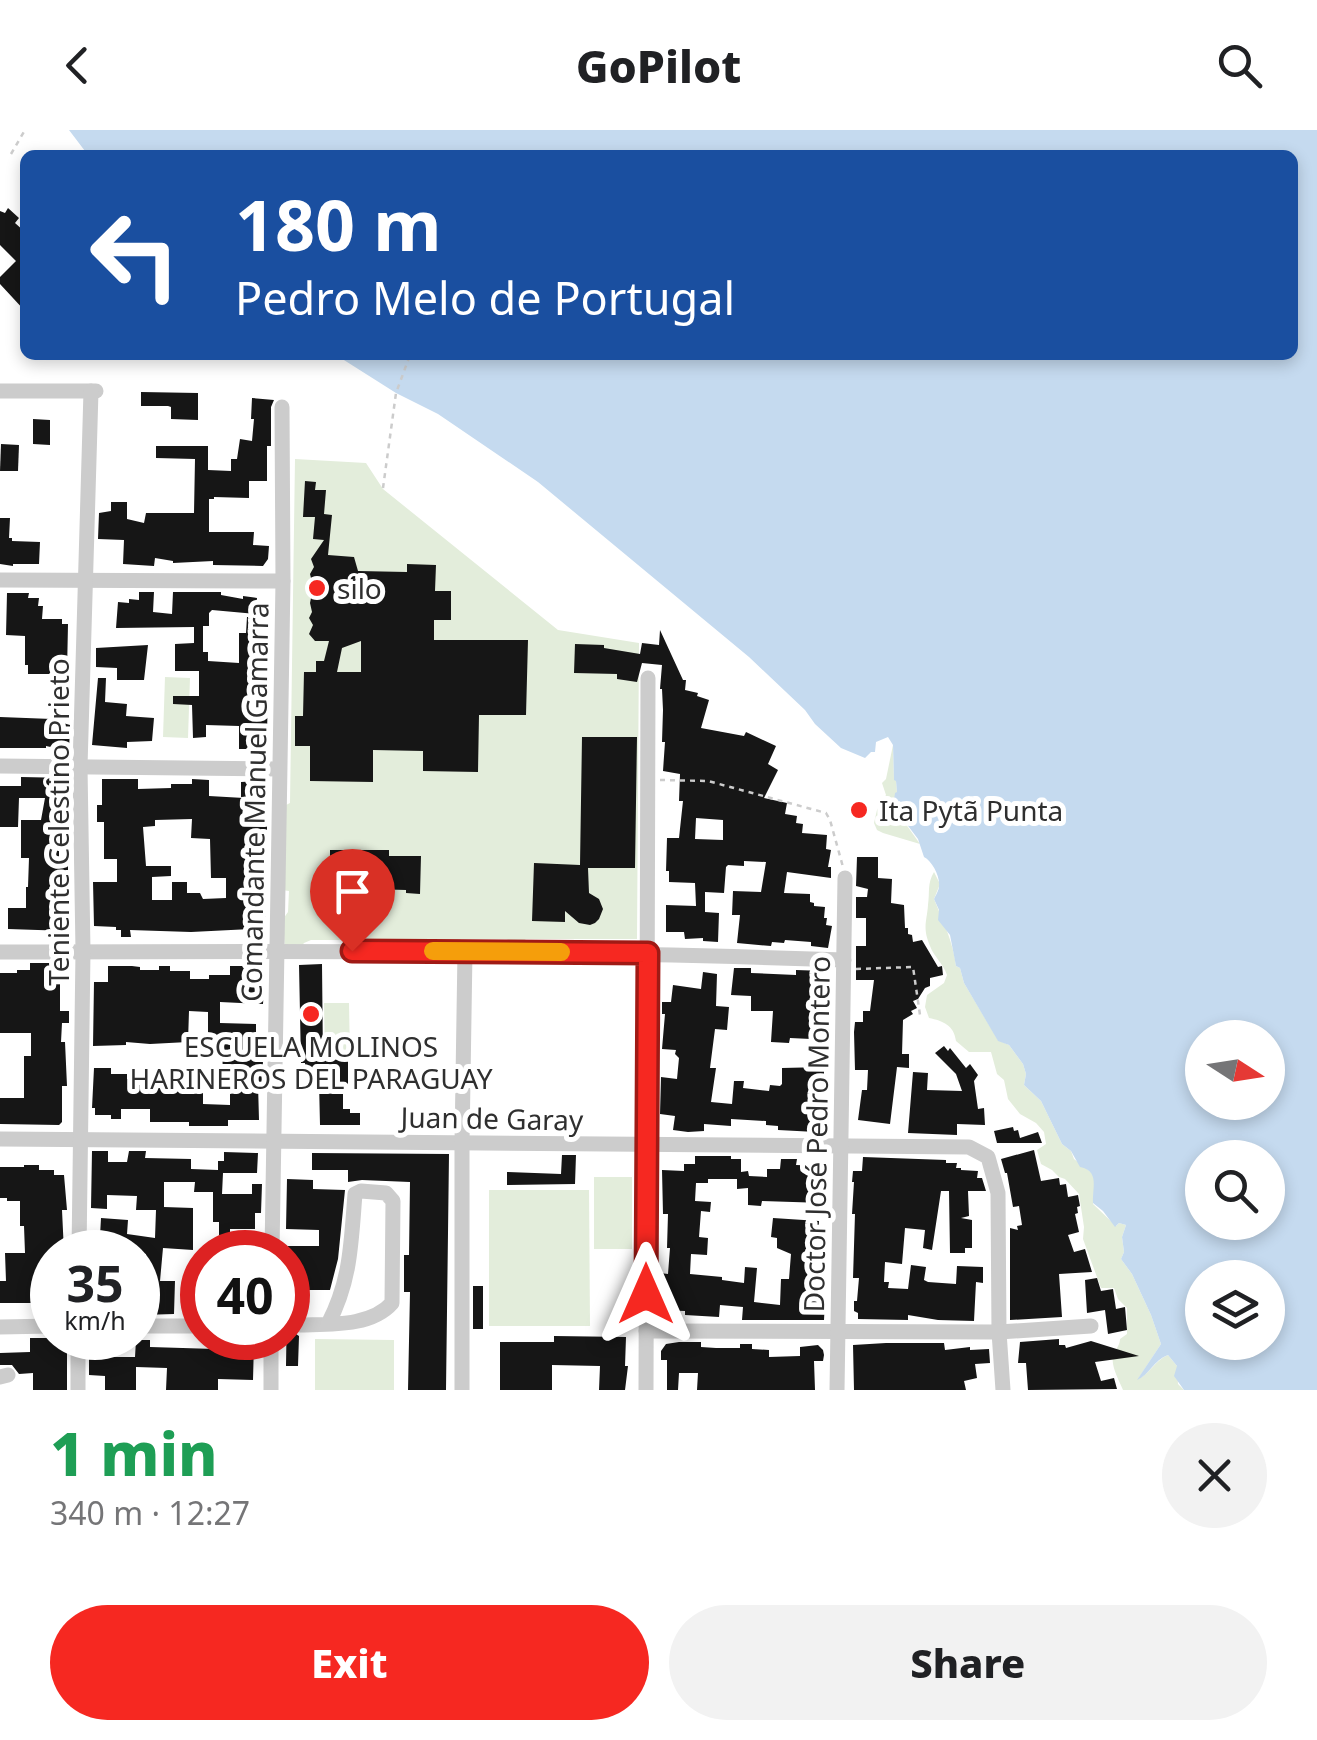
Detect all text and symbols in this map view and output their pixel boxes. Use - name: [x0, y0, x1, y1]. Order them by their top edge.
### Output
- text: GoPilot: [576, 35, 741, 96]
- icon: back: [50, 38, 105, 93]
- icon: search: [1212, 38, 1267, 93]
- text: 180 m: [235, 176, 442, 272]
- icon: left: [70, 190, 200, 320]
- text: Pedro Melo de Portugal: [235, 267, 735, 328]
- place label: silo: [337, 569, 382, 607]
- marker: silo: [306, 577, 328, 599]
- street label: Comandante Manuel Gamarra: [232, 602, 276, 1002]
- street label: Teniente Celestino Prieto: [39, 658, 77, 986]
- place label: Ita Pytã Punta: [879, 791, 1063, 829]
- marker: Ita Pytã Punta: [848, 799, 870, 821]
- pin: [310, 849, 395, 952]
- icon: arrive: [325, 864, 380, 919]
- street label: Doctor José Pedro Montero: [794, 955, 838, 1313]
- marker: ESCUELA MOLINOS HARINEROS DEL PARAGUAY: [300, 1003, 322, 1025]
- north arrow: [1185, 1020, 1285, 1120]
- map controls: [1185, 1020, 1285, 1360]
- place label: ESCUELA MOLINOS HARINEROS DEL PARAGUAY: [129, 1027, 493, 1097]
- street label: Juan de Garay: [397, 1097, 584, 1139]
- button: search: [1185, 1140, 1285, 1240]
- speed limit sign: 40: [180, 1230, 310, 1360]
- position arrow: [594, 1242, 698, 1346]
- text: 35: [66, 1249, 124, 1317]
- button: layers: [1185, 1260, 1285, 1360]
- text: km/h: [64, 1303, 126, 1337]
- text: 1 min: [50, 1412, 218, 1494]
- button: close: [1162, 1423, 1267, 1528]
- text: 340 m · 12:27: [50, 1491, 250, 1534]
- button: Exit: [50, 1605, 649, 1720]
- button: Share: [669, 1605, 1267, 1720]

